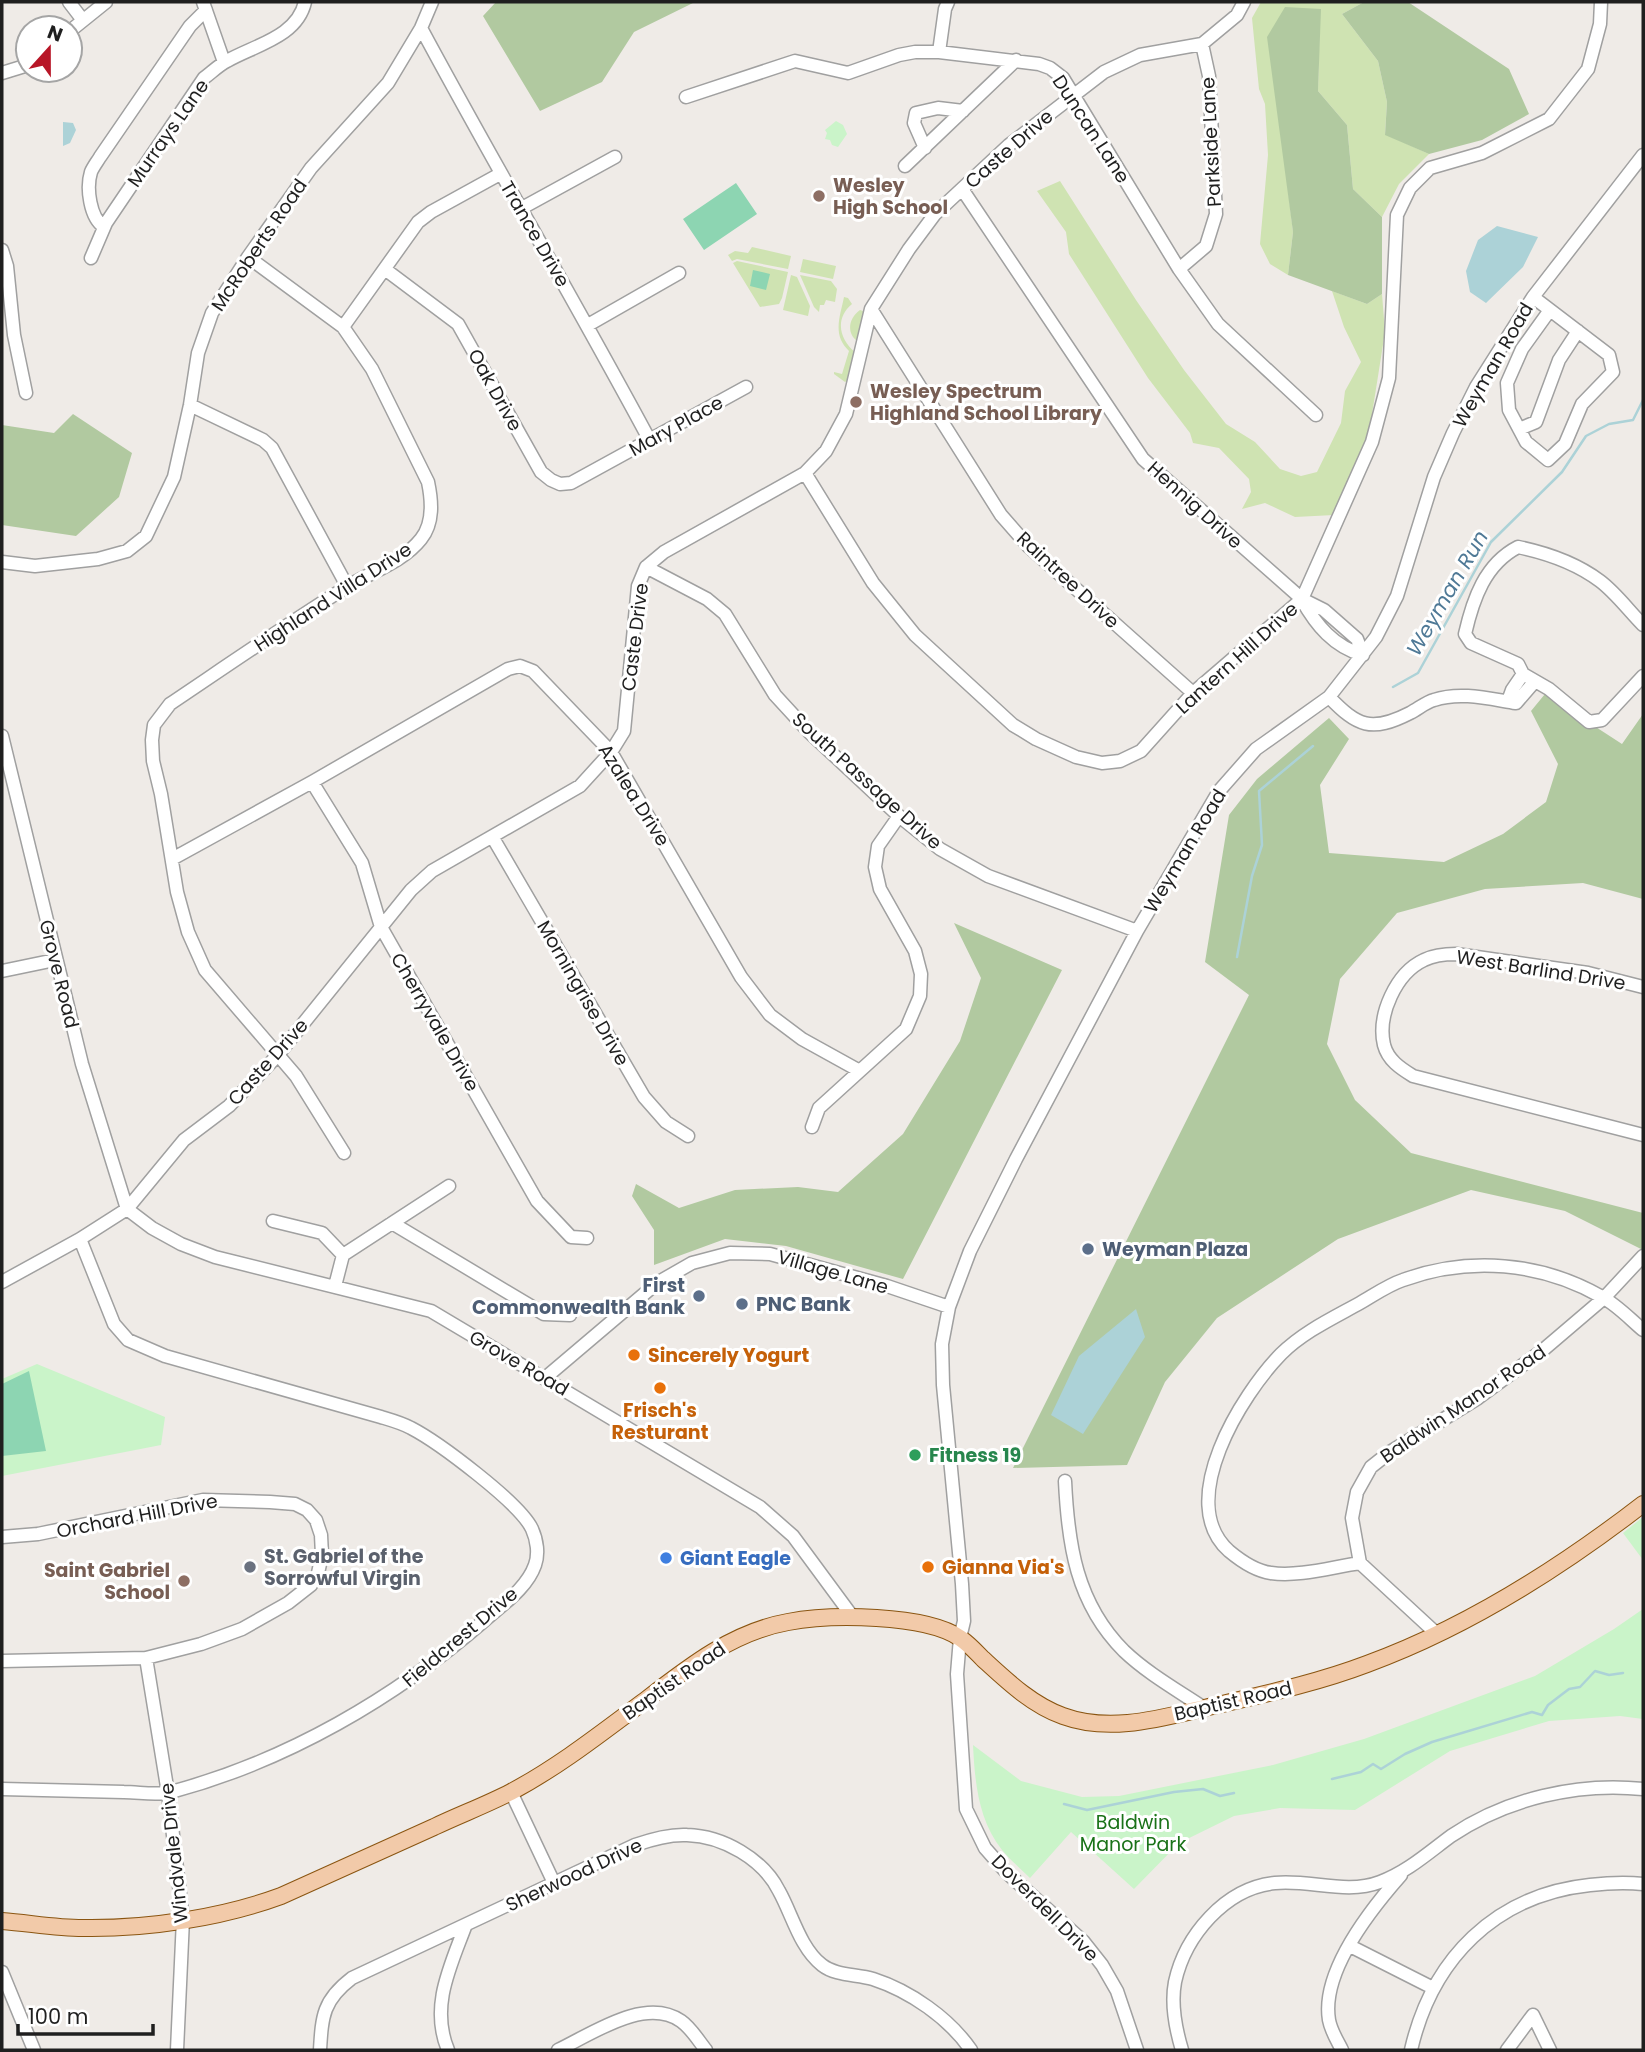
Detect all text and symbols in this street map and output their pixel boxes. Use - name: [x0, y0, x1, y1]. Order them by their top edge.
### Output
- north arrow: [14, 14, 84, 84]
- text: N: [43, 18, 66, 49]
- street label: Duncan Lane: [1046, 69, 1136, 189]
- street label: Murrays Lane: [121, 74, 215, 192]
- street label: Parkside Lane: [1194, 76, 1228, 208]
- street label: Caste Drive: [959, 103, 1059, 195]
- place label: Wesley High School: [833, 172, 948, 221]
- street label: McRoberts Road: [205, 173, 313, 317]
- street label: Trance Drive: [494, 176, 576, 292]
- marker: Wesley High School: [811, 188, 827, 204]
- street label: Weyman Road: [1446, 298, 1540, 432]
- street label: Oak Drive: [461, 344, 529, 436]
- place label: Wesley Spectrum Highland School Library: [870, 378, 1103, 427]
- street label: Mary Place: [624, 389, 728, 463]
- marker: Wesley Spectrum Highland School Library: [848, 394, 864, 410]
- street label: Hennig Drive: [1142, 455, 1248, 555]
- street label: Raintree Drive: [1011, 525, 1125, 635]
- water label: Weyman Run: [1399, 525, 1495, 661]
- street label: Highland Villa Drive: [249, 536, 417, 658]
- street label: Caste Drive: [615, 581, 655, 693]
- street label: Lantern Hill Drive: [1170, 596, 1304, 720]
- street label: South Passage Drive: [786, 706, 948, 856]
- street label: Azalea Drive: [592, 739, 676, 851]
- street label: Weyman Road: [1137, 784, 1233, 918]
- street label: Morningrise Drive: [530, 915, 636, 1071]
- street label: Grove Road: [32, 917, 86, 1031]
- street label: West Barlind Drive: [1455, 943, 1627, 997]
- street label: Cherryvale Drive: [384, 948, 486, 1096]
- street label: Caste Drive: [222, 1013, 314, 1111]
- place label: Weyman Plaza: [1102, 1236, 1248, 1263]
- marker: Weyman Plaza: [1080, 1241, 1096, 1257]
- street label: Village Lane: [774, 1243, 892, 1301]
- place label: First Commonwealth Bank: [472, 1272, 685, 1321]
- marker: First Commonwealth Bank: [691, 1288, 707, 1304]
- place label: PNC Bank: [756, 1291, 851, 1318]
- marker: PNC Bank: [734, 1296, 750, 1312]
- street label: Grove Road: [464, 1324, 574, 1402]
- street label: Baldwin Manor Road: [1375, 1338, 1551, 1470]
- place label: Sincerely Yogurt: [648, 1342, 809, 1369]
- marker: Sincerely Yogurt: [626, 1347, 642, 1363]
- marker: Frisch's Resturant: [652, 1380, 668, 1396]
- place label: Frisch's Resturant: [612, 1397, 709, 1446]
- place label: Fitness 19: [929, 1442, 1021, 1469]
- marker: Fitness 19: [907, 1447, 923, 1463]
- street label: Orchard Hill Drive: [54, 1487, 220, 1545]
- place label: St. Gabriel of the Sorrowful Virgin: [264, 1543, 424, 1592]
- place label: Giant Eagle: [680, 1545, 791, 1572]
- marker: Giant Eagle: [658, 1550, 674, 1566]
- place label: Gianna Via's: [942, 1554, 1065, 1581]
- place label: Saint Gabriel School: [44, 1557, 170, 1606]
- marker: St. Gabriel of the Sorrowful Virgin: [242, 1559, 258, 1575]
- marker: Gianna Via's: [920, 1559, 936, 1575]
- marker: Saint Gabriel School: [176, 1573, 192, 1589]
- street label: Fieldcrest Drive: [396, 1581, 524, 1693]
- street label: Baptist Road: [617, 1635, 731, 1727]
- street label: Baptist Road: [1171, 1674, 1295, 1728]
- street label: Windvale Drive: [153, 1782, 195, 1924]
- park label: Baldwin Manor Park: [1080, 1809, 1186, 1858]
- street label: Sherwood Drive: [501, 1832, 647, 1918]
- street label: Doverdell Drive: [985, 1848, 1105, 1968]
- scale bar: [18, 1993, 152, 2037]
- text: 100 m: [28, 2002, 88, 2031]

